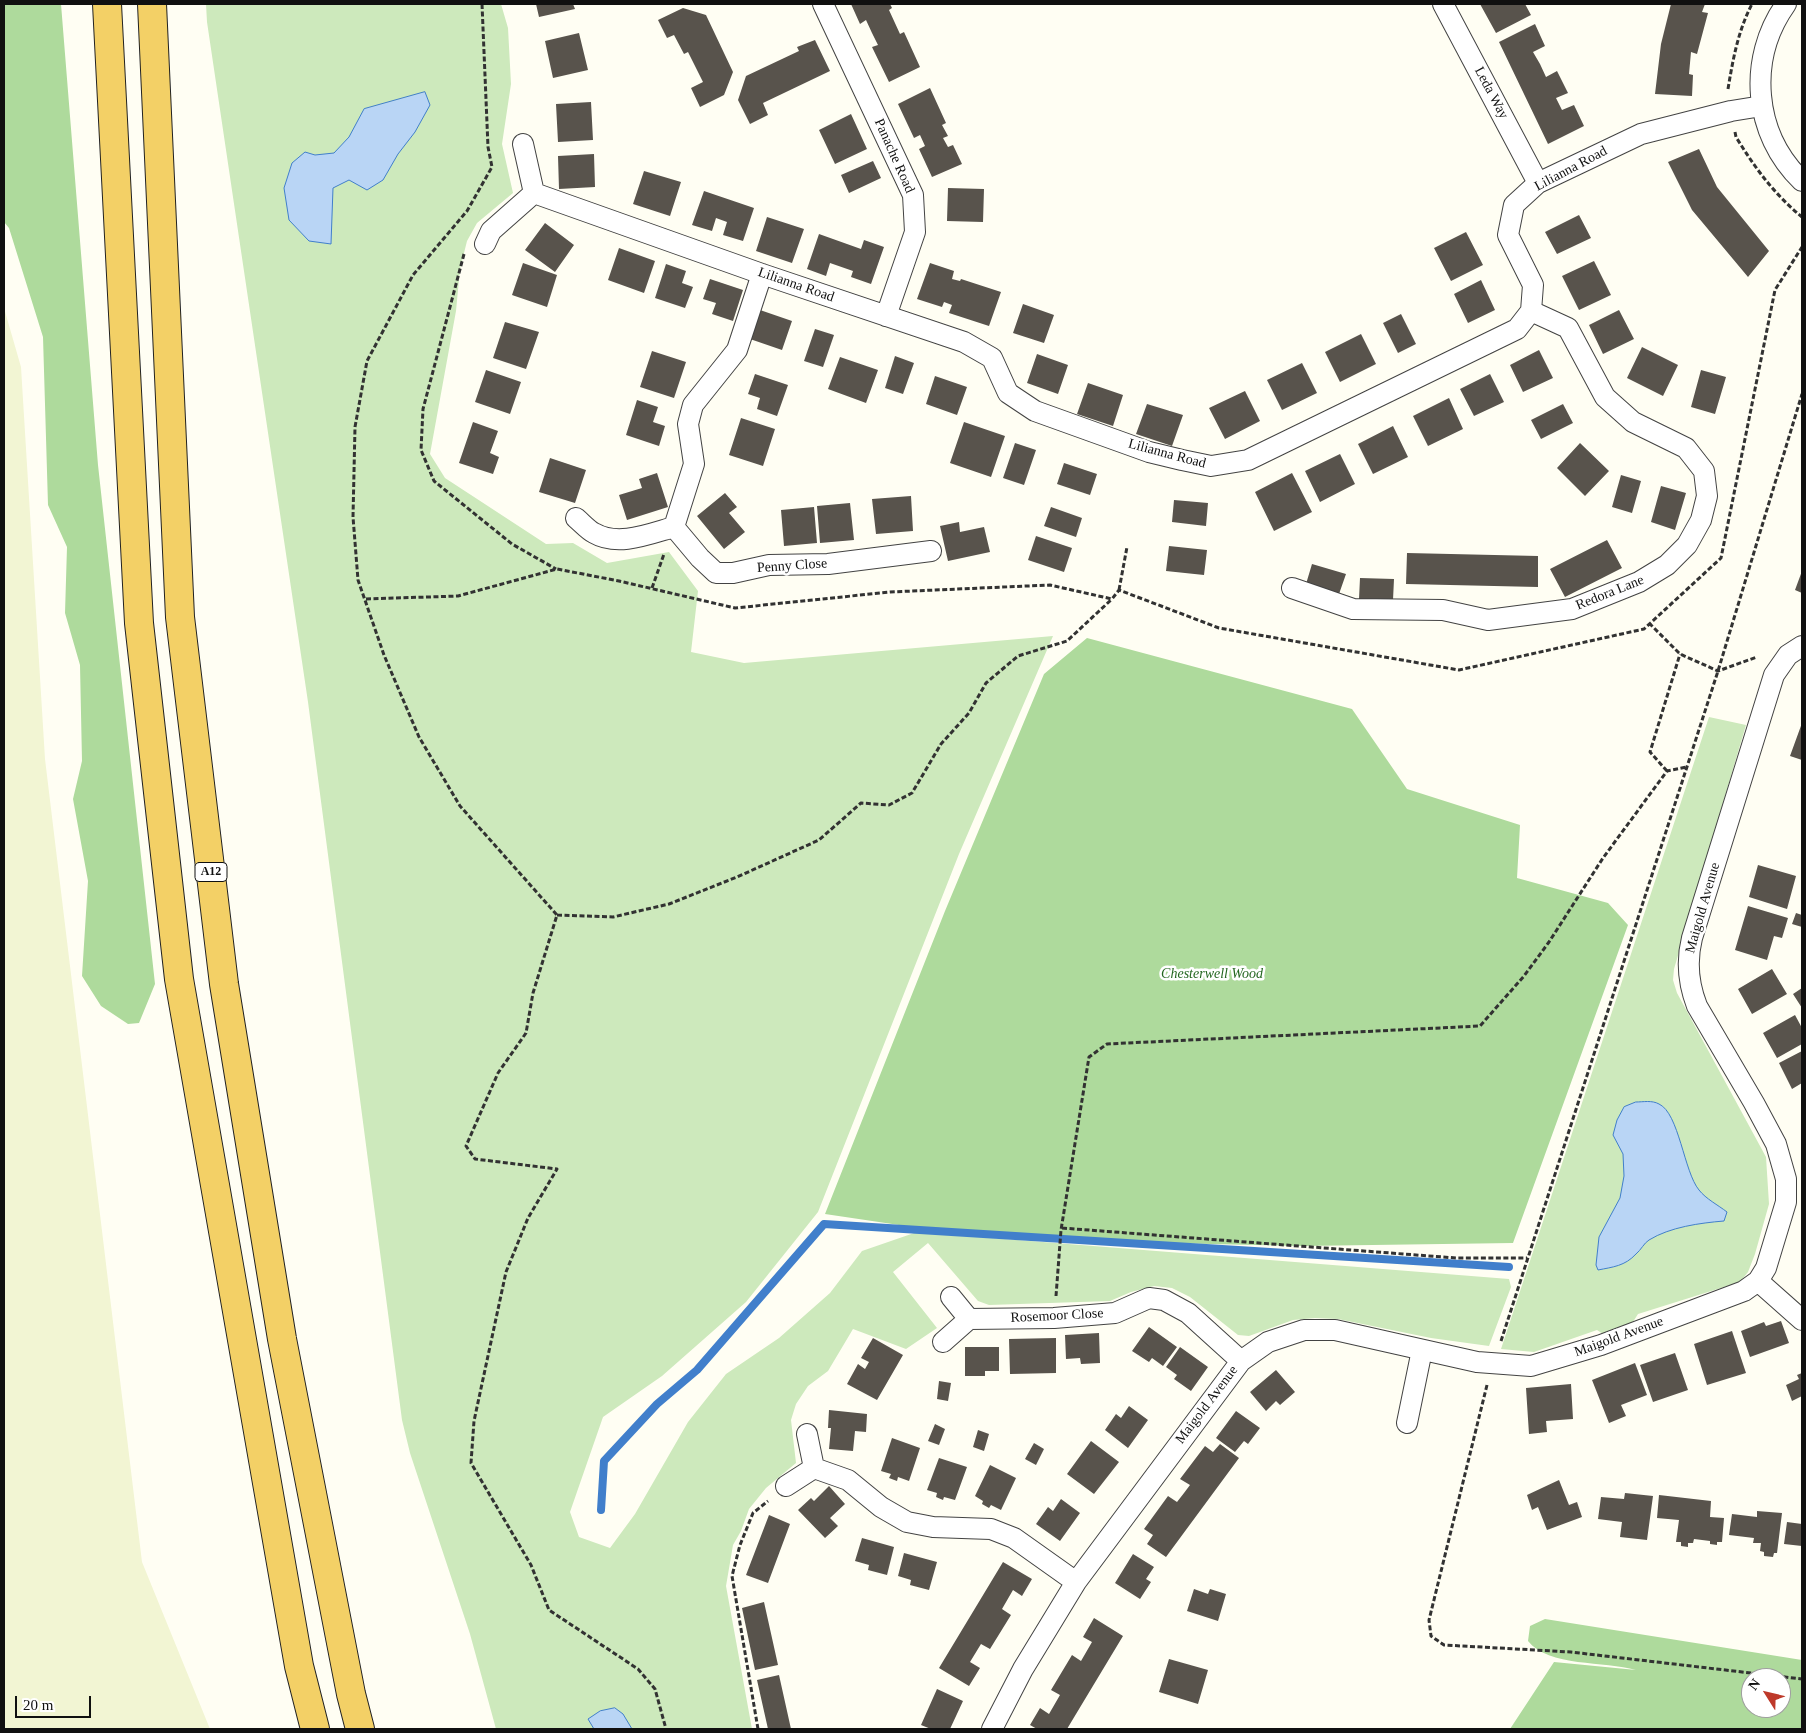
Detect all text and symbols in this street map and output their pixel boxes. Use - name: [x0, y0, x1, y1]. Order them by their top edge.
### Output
- street label: Leda Way: [1470, 64, 1512, 122]
- street label: Panache Road: [870, 116, 918, 196]
- street label: Lilianna Road: [1532, 143, 1610, 195]
- street label: Lilianna Road: [756, 264, 836, 306]
- street label: Lilianna Road: [1126, 436, 1208, 472]
- street label: Penny Close: [756, 555, 828, 577]
- street label: Redora Lane: [1574, 572, 1646, 614]
- street label: Maigold Avenue: [1682, 861, 1724, 955]
- road number: A12: [195, 862, 227, 882]
- park label: Chesterwell Wood: [1161, 966, 1263, 982]
- street label: Rosemoor Close: [1010, 1305, 1104, 1327]
- street label: Maigold Avenue: [1572, 1313, 1666, 1361]
- street label: Maigold Avenue: [1172, 1363, 1242, 1447]
- north arrow: [1741, 1668, 1791, 1718]
- text: N: [1745, 1676, 1763, 1693]
- scale bar: [18, 1686, 94, 1718]
- text: 20 m: [23, 1697, 53, 1713]

